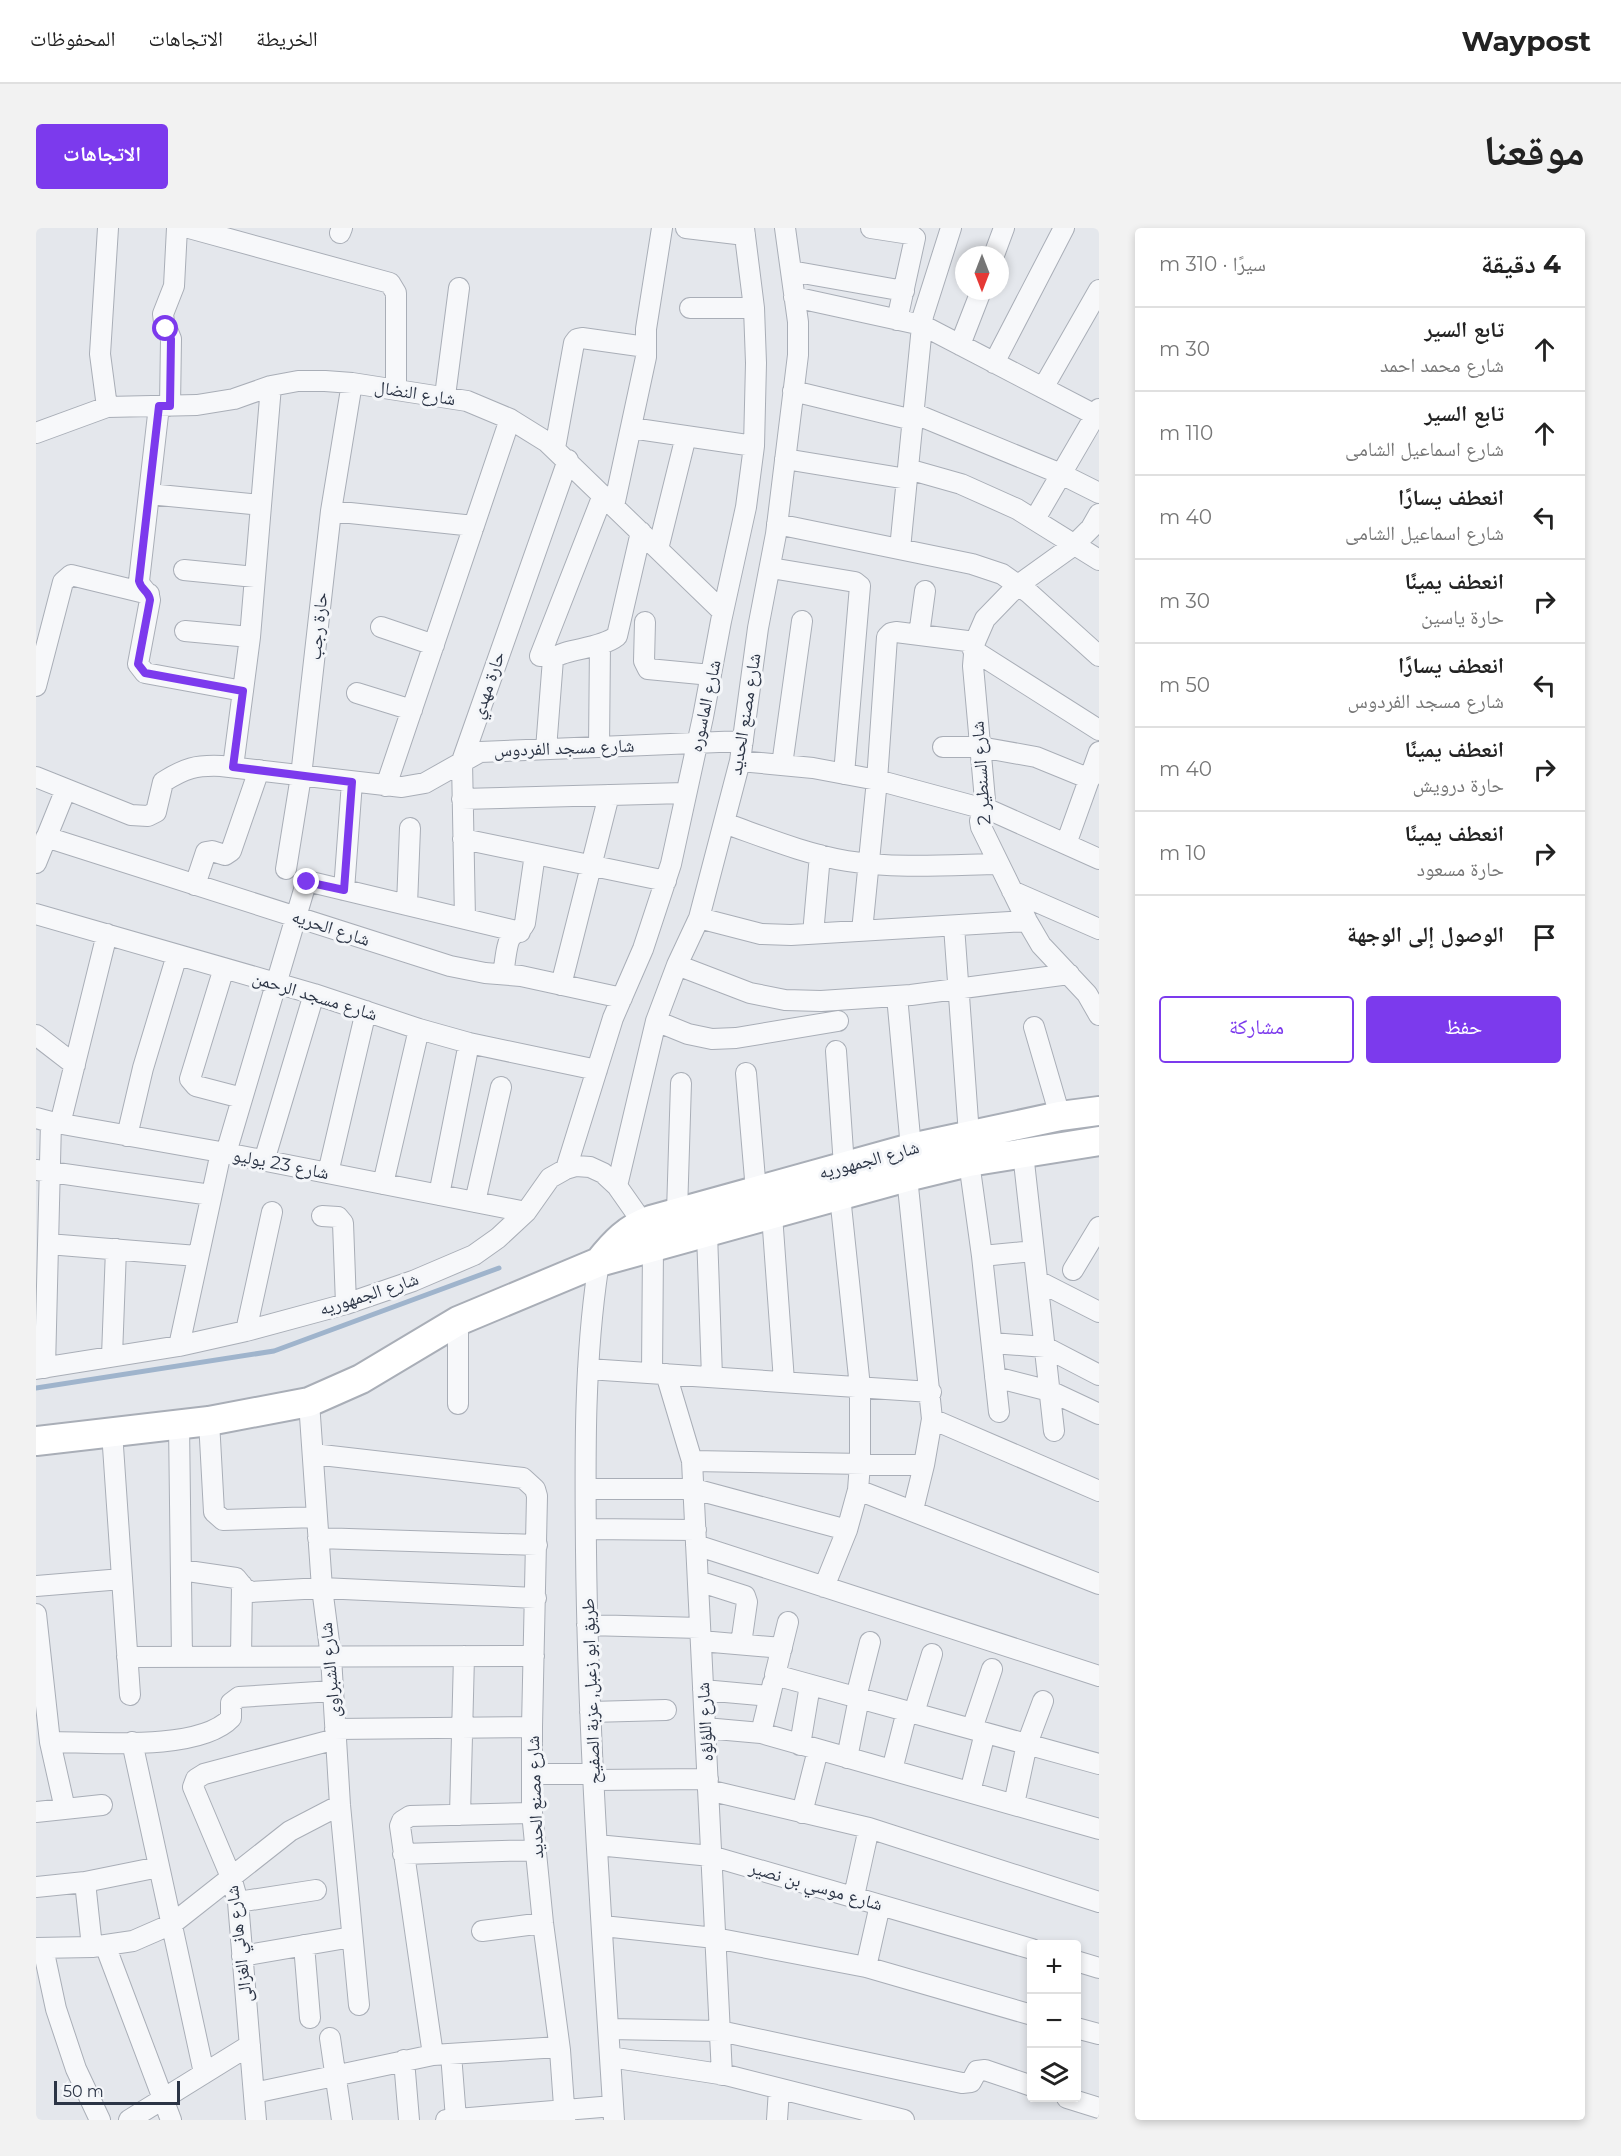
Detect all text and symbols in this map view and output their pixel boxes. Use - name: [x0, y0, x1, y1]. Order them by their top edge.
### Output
- text: Waypost: [1462, 24, 1591, 58]
- text: المحفوظات: [30, 26, 115, 51]
- text: الاتجاهات: [148, 26, 223, 51]
- text: الخريطة: [256, 26, 318, 51]
- button: الاتجاهات: [36, 124, 168, 189]
- text: موقعنا: [1484, 124, 1585, 176]
- north arrow: [955, 246, 1009, 300]
- text: 4 دقيقة: [1481, 248, 1561, 280]
- text: سيرًا · 310 m: [1159, 252, 1266, 276]
- route start: [152, 315, 178, 341]
- text: تابع السير: [1424, 316, 1504, 343]
- icon: ahead: [1528, 333, 1561, 366]
- text: 30 m: [1159, 337, 1210, 361]
- text: شارع محمد احمد: [1380, 353, 1504, 377]
- street label: شارع النضال: [373, 376, 457, 410]
- text: تابع السير: [1424, 400, 1504, 427]
- icon: ahead: [1528, 417, 1561, 450]
- text: 110 m: [1159, 421, 1213, 445]
- text: شارع اسماعيل الشامى: [1345, 437, 1504, 461]
- text: انعطف يسارًا: [1398, 484, 1504, 511]
- icon: left: [1528, 501, 1561, 534]
- text: 40 m: [1159, 505, 1212, 529]
- text: شارع اسماعيل الشامى: [1345, 521, 1504, 545]
- text: انعطف يمينًا: [1404, 568, 1504, 595]
- icon: right: [1528, 585, 1561, 618]
- text: 30 m: [1159, 589, 1210, 613]
- street label: حارة رجب: [303, 591, 333, 661]
- text: حارة ياسين: [1421, 605, 1504, 629]
- street label: حارة مهدي: [466, 648, 513, 723]
- street label: شارع مصنع الحديد: [725, 652, 766, 777]
- text: انعطف يسارًا: [1398, 652, 1504, 679]
- street label: شارع الماسوره: [685, 658, 725, 754]
- icon: left: [1528, 669, 1561, 702]
- text: 50 m: [1159, 673, 1210, 697]
- text: شارع مسجد الفردوس: [1348, 689, 1504, 713]
- street label: شارع السنطير 2: [966, 720, 996, 826]
- street label: شارع مسجد الفردوس: [493, 735, 635, 761]
- text: انعطف يمينًا: [1404, 736, 1504, 763]
- icon: right: [1528, 753, 1561, 786]
- text: 40 m: [1159, 757, 1212, 781]
- text: حارة درويش: [1413, 773, 1504, 797]
- text: انعطف يمينًا: [1404, 820, 1504, 847]
- icon: right: [1528, 837, 1561, 870]
- text: 10 m: [1159, 841, 1206, 865]
- text: حارة مسعود: [1417, 857, 1504, 881]
- route end: [293, 868, 319, 894]
- street label: شارع الحريه: [289, 905, 373, 951]
- text: الوصول إلى الوجهة: [1347, 921, 1504, 948]
- icon: arrive: [1528, 921, 1561, 954]
- street label: شارع مسجد الرحمن: [250, 967, 380, 1025]
- button: مشاركة: [1159, 996, 1354, 1063]
- button: حفظ: [1366, 996, 1561, 1063]
- street label: شارع الجمهوريه: [816, 1136, 922, 1184]
- street label: شارع 23 يوليو: [231, 1144, 331, 1184]
- street label: شارع الجمهوريه: [317, 1268, 421, 1320]
- street label: طريق ابو زعبل, عزبة الصفيح: [577, 1598, 606, 1784]
- street label: شارع الشبراوى: [315, 1622, 345, 1718]
- street label: شارع اللؤلؤه: [692, 1682, 718, 1762]
- street label: شارع مصنع الحديد: [522, 1735, 549, 1859]
- street label: شارع موسي بن نصير: [745, 1856, 885, 1919]
- street label: شارع هاني الغزالى: [221, 1884, 261, 2004]
- map controls: [1027, 1940, 1081, 2102]
- button: +: [1027, 1940, 1081, 1994]
- button: −: [1027, 1994, 1081, 2048]
- button: layers: [1027, 2048, 1081, 2102]
- scale bar: [54, 2078, 180, 2106]
- text: 50 m: [63, 2082, 104, 2101]

